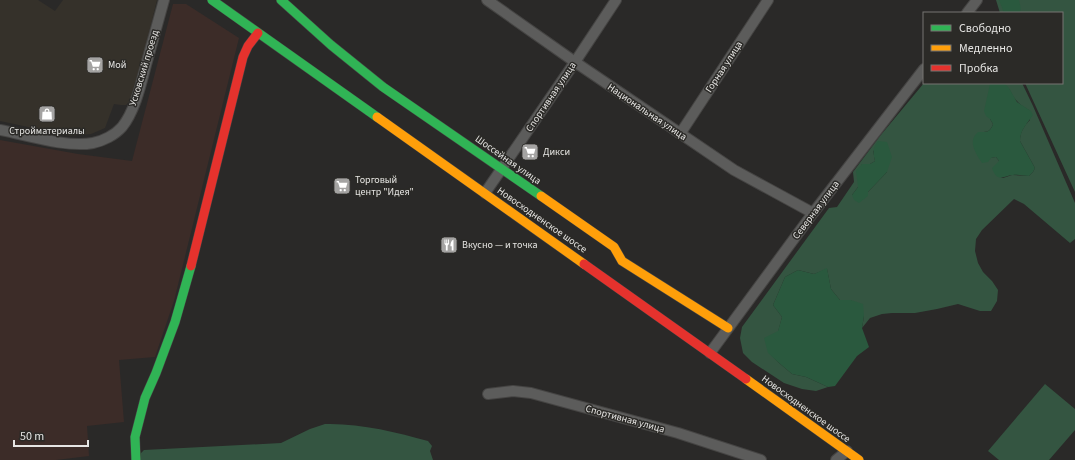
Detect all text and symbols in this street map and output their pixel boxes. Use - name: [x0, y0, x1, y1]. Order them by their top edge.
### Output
- legend: [923, 12, 1063, 84]
- text: Свободно: [959, 20, 1011, 37]
- street label: Усковский проезд: [126, 28, 162, 108]
- street label: Горная улица: [702, 38, 746, 96]
- text: Медленно: [959, 40, 1013, 57]
- supermarket icon: Мой: [85, 55, 105, 75]
- place label: Мой: [108, 58, 126, 72]
- street label: Спортивная улица: [522, 59, 580, 135]
- text: Пробка: [959, 60, 998, 77]
- street label: Национальная улица: [604, 80, 690, 144]
- shop icon: Стройматериалы: [37, 104, 57, 124]
- place label: Стройматериалы: [9, 124, 85, 138]
- street label: Шоссейная улица: [472, 132, 544, 188]
- supermarket icon: Дикси: [520, 142, 540, 162]
- place label: Дикси: [543, 145, 570, 159]
- place label: Торговый центр "Идея": [355, 173, 414, 199]
- supermarket icon: Торговый центр "Идея": [332, 176, 352, 196]
- street label: Северная улица: [789, 178, 843, 242]
- street label: Новосходненское шоссе: [494, 184, 590, 256]
- restaurant icon: Вкусно — и точка: [439, 235, 459, 255]
- place label: Вкусно — и точка: [462, 238, 537, 252]
- street label: Новосходненское шоссе: [759, 372, 853, 446]
- street label: Спортивная улица: [584, 402, 666, 436]
- scale bar: [14, 422, 88, 448]
- text: 50 m: [20, 428, 44, 445]

